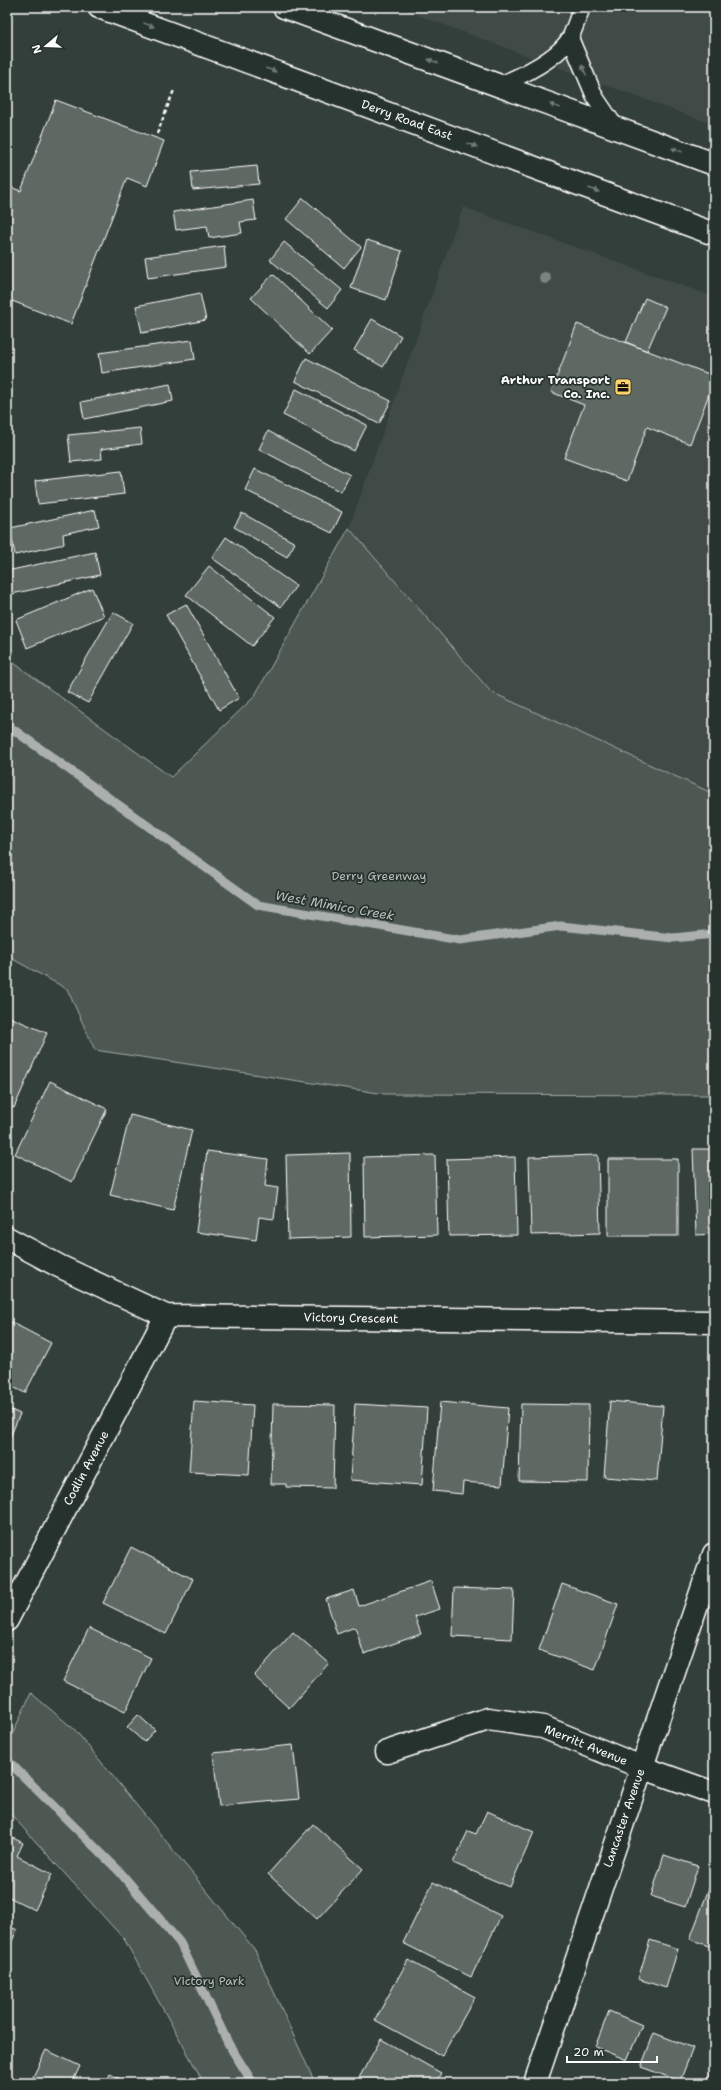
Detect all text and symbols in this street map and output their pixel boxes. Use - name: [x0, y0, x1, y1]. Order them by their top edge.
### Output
- one-way arrow: [144, 23, 156, 29]
- north arrow: [26, 26, 66, 66]
- text: N: [28, 42, 46, 56]
- one-way arrow: [427, 57, 439, 63]
- one-way arrow: [580, 63, 586, 75]
- one-way arrow: [266, 68, 278, 74]
- street label: Derry Road East: [359, 96, 455, 144]
- one-way arrow: [549, 102, 561, 108]
- one-way arrow: [466, 142, 478, 148]
- one-way arrow: [671, 146, 683, 152]
- one-way arrow: [588, 187, 600, 193]
- place label: Arthur Transport Co. Inc.: [501, 372, 610, 402]
- office icon: Arthur Transport Co. Inc.: [613, 377, 633, 397]
- park label: Derry Greenway: [331, 868, 427, 884]
- water label: West Mimico Creek: [274, 887, 396, 924]
- street label: Victory Crescent: [304, 1309, 398, 1327]
- street label: Codlin Avenue: [60, 1428, 112, 1508]
- street label: Merritt Avenue: [542, 1721, 630, 1769]
- street label: Lancaster Avenue: [600, 1766, 649, 1870]
- park label: Victory Park: [173, 1973, 245, 1989]
- scale bar: [567, 2038, 657, 2064]
- text: 20 m: [573, 2044, 604, 2060]

